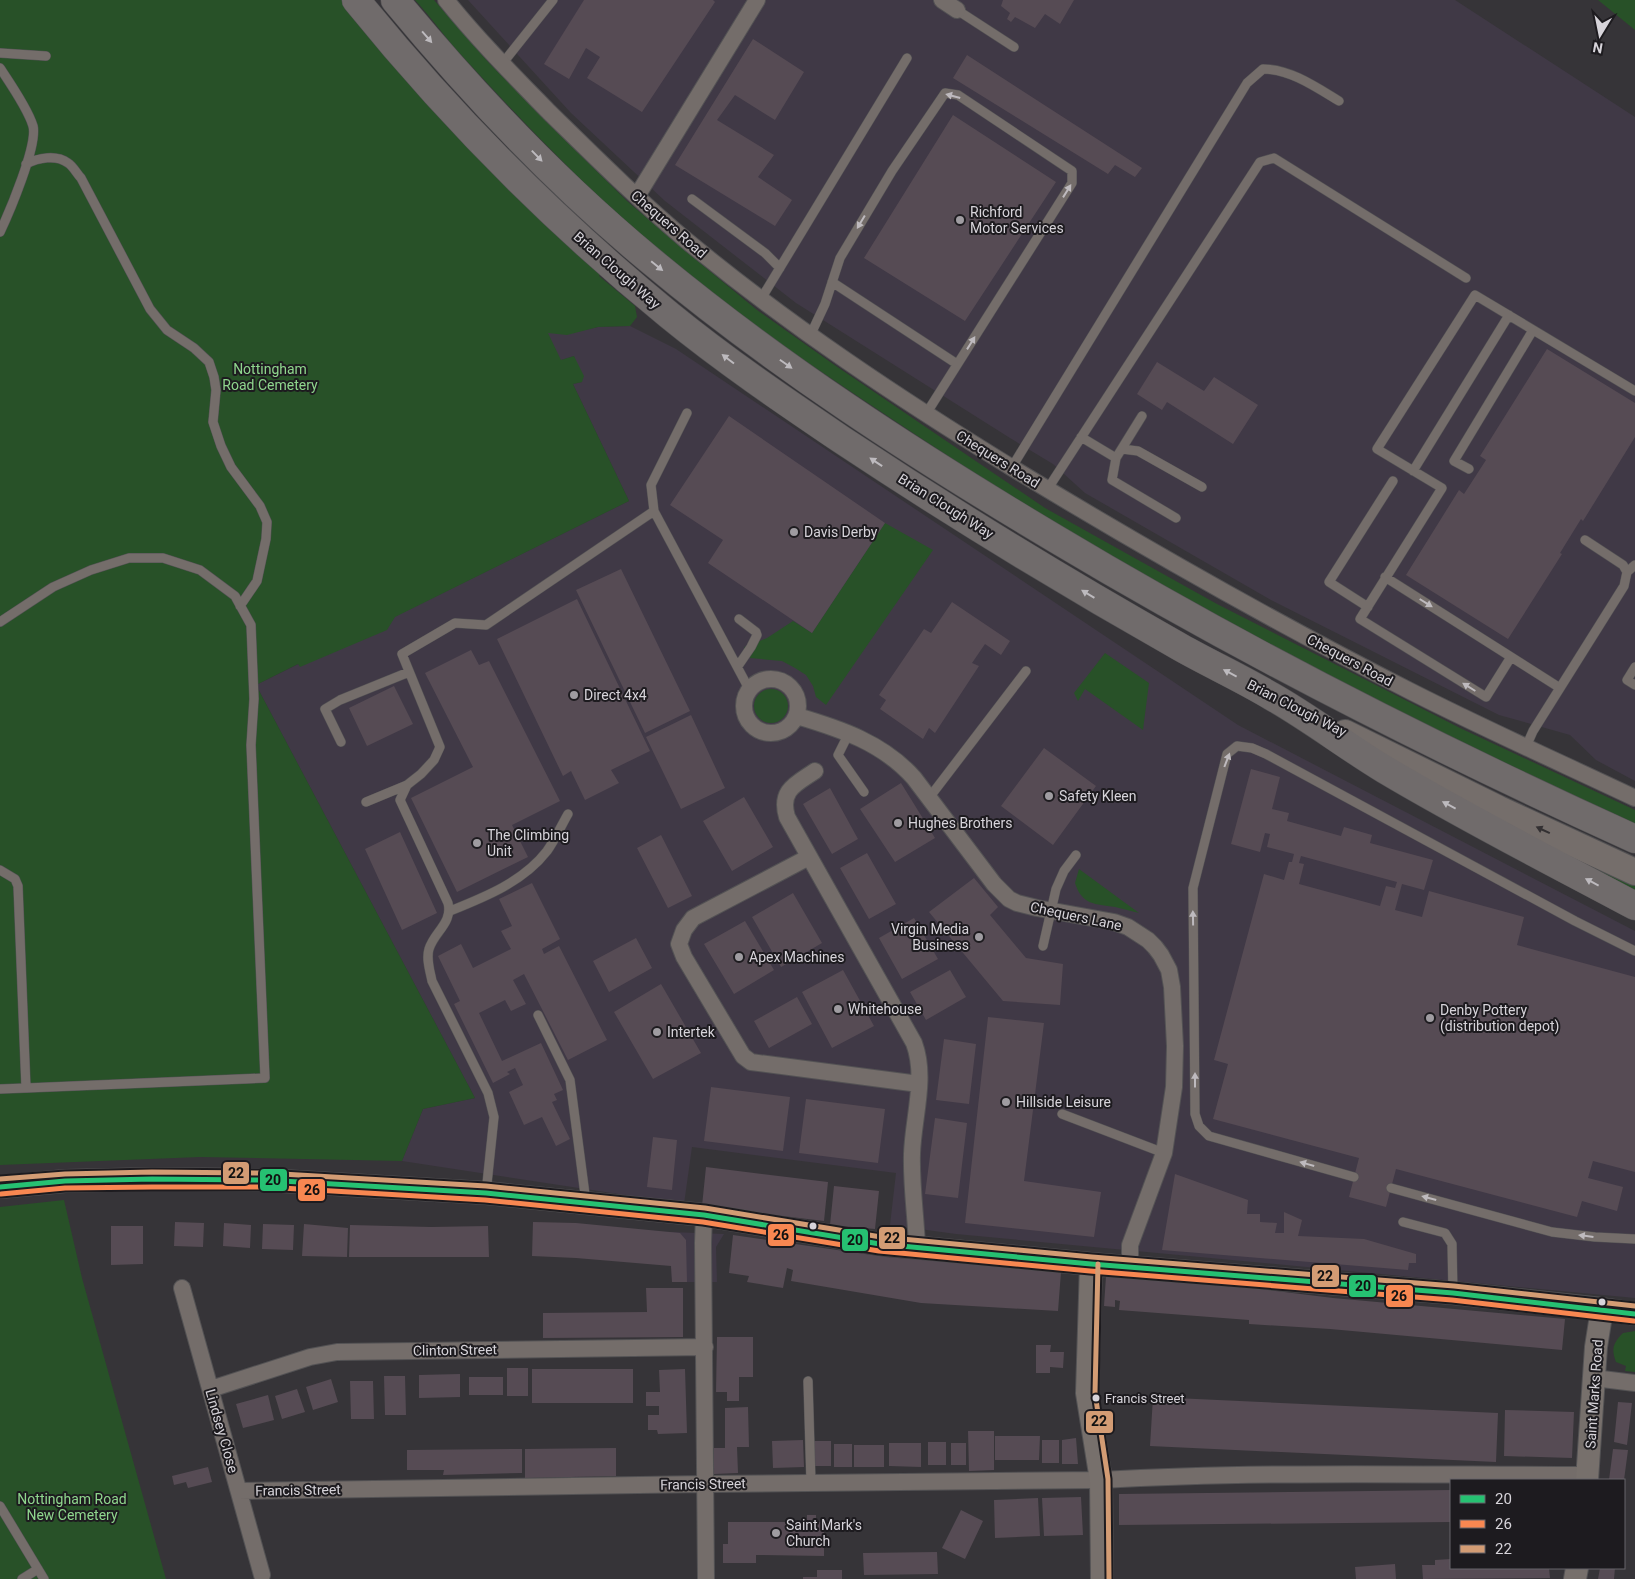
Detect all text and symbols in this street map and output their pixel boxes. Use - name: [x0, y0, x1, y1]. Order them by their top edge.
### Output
- north arrow: [1575, 10, 1625, 60]
- one-way arrow: [421, 30, 432, 43]
- text: N: [1591, 39, 1604, 57]
- one-way arrow: [946, 91, 961, 99]
- one-way arrow: [531, 150, 543, 162]
- one-way arrow: [1062, 184, 1071, 198]
- street label: Chequers Road: [628, 187, 710, 261]
- place label: Richford Motor Services: [970, 204, 1064, 236]
- marker: Richford Motor Services: [954, 214, 966, 226]
- one-way arrow: [857, 216, 866, 229]
- street label: Brian Clough Way: [571, 228, 664, 312]
- one-way arrow: [650, 260, 663, 271]
- one-way arrow: [966, 337, 975, 350]
- one-way arrow: [722, 354, 735, 365]
- one-way arrow: [779, 359, 792, 370]
- park label: Nottingham Road Cemetery: [222, 361, 318, 393]
- street label: Chequers Road: [954, 427, 1042, 491]
- one-way arrow: [869, 457, 882, 467]
- street label: Brian Clough Way: [895, 470, 997, 542]
- place label: Davis Derby: [804, 524, 878, 540]
- marker: Davis Derby: [788, 526, 800, 538]
- one-way arrow: [1081, 589, 1094, 598]
- one-way arrow: [1420, 599, 1433, 608]
- street label: Chequers Road: [1304, 631, 1396, 689]
- one-way arrow: [1222, 669, 1237, 677]
- street label: Brian Clough Way: [1245, 676, 1350, 740]
- one-way arrow: [1463, 682, 1476, 692]
- place label: Direct 4x4: [584, 687, 647, 703]
- marker: Direct 4x4: [568, 689, 580, 701]
- one-way arrow: [1223, 752, 1231, 767]
- place label: Safety Kleen: [1059, 788, 1137, 804]
- marker: Safety Kleen: [1043, 790, 1055, 802]
- one-way arrow: [1442, 801, 1456, 810]
- place label: Hughes Brothers: [908, 815, 1012, 831]
- marker: Hughes Brothers: [892, 817, 904, 829]
- one-way arrow: [1536, 826, 1550, 834]
- place label: The Climbing Unit: [487, 827, 569, 859]
- marker: The Climbing Unit: [471, 837, 483, 849]
- one-way arrow: [1585, 878, 1599, 887]
- street label: Chequers Lane: [1029, 898, 1123, 934]
- one-way arrow: [1189, 909, 1197, 925]
- place label: Virgin Media Business: [891, 921, 969, 953]
- marker: Virgin Media Business: [973, 931, 985, 943]
- place label: Apex Machines: [749, 949, 845, 965]
- marker: Apex Machines: [733, 951, 745, 963]
- place label: Whitehouse: [848, 1001, 922, 1017]
- place label: Denby Pottery (distribution depot): [1440, 1002, 1559, 1035]
- marker: Whitehouse: [832, 1003, 844, 1015]
- marker: Denby Pottery (distribution depot): [1424, 1012, 1436, 1024]
- place label: Intertek: [667, 1024, 716, 1040]
- marker: Intertek: [651, 1026, 663, 1038]
- one-way arrow: [1191, 1072, 1199, 1088]
- place label: Hillside Leisure: [1016, 1094, 1111, 1110]
- marker: Hillside Leisure: [1000, 1096, 1012, 1108]
- one-way arrow: [1299, 1160, 1315, 1168]
- line badge: 22: [222, 1161, 250, 1185]
- text: 22: [228, 1165, 244, 1181]
- line badge: 20: [259, 1168, 288, 1192]
- text: 20: [265, 1172, 281, 1188]
- line badge: 26: [297, 1178, 326, 1202]
- text: 26: [304, 1182, 320, 1198]
- one-way arrow: [1421, 1194, 1436, 1202]
- unlabelled marker: [808, 1221, 818, 1231]
- line badge: 26: [767, 1223, 795, 1247]
- line badge: 22: [878, 1226, 906, 1250]
- text: 26: [773, 1227, 789, 1243]
- line badge: 20: [841, 1228, 869, 1252]
- text: 22: [884, 1230, 900, 1246]
- text: 20: [847, 1232, 863, 1248]
- one-way arrow: [1578, 1232, 1594, 1240]
- line badge: 22: [1311, 1264, 1340, 1288]
- text: 22: [1317, 1268, 1333, 1284]
- line badge: 20: [1348, 1274, 1377, 1298]
- text: 20: [1355, 1278, 1371, 1294]
- line badge: 26: [1385, 1284, 1414, 1308]
- text: 26: [1391, 1288, 1407, 1304]
- unlabelled marker: [1597, 1297, 1607, 1307]
- street label: Saint Marks Road: [1582, 1339, 1606, 1449]
- street label: Clinton Street: [413, 1341, 498, 1359]
- street label: Lindsey Close: [202, 1387, 242, 1475]
- place label: Francis Street: [1105, 1391, 1185, 1406]
- marker: Francis Street: [1091, 1393, 1101, 1403]
- line badge: 22: [1085, 1410, 1114, 1434]
- text: 22: [1091, 1413, 1107, 1429]
- street label: Francis Street: [660, 1475, 746, 1493]
- legend: [1450, 1479, 1625, 1569]
- street label: Francis Street: [255, 1481, 341, 1499]
- text: 20: [1495, 1490, 1512, 1508]
- park label: Nottingham Road New Cemetery: [17, 1491, 127, 1523]
- text: 26: [1495, 1515, 1512, 1533]
- place label: Saint Mark's Church: [786, 1517, 862, 1549]
- marker: Saint Mark's Church: [770, 1527, 782, 1539]
- text: 22: [1495, 1540, 1512, 1558]

